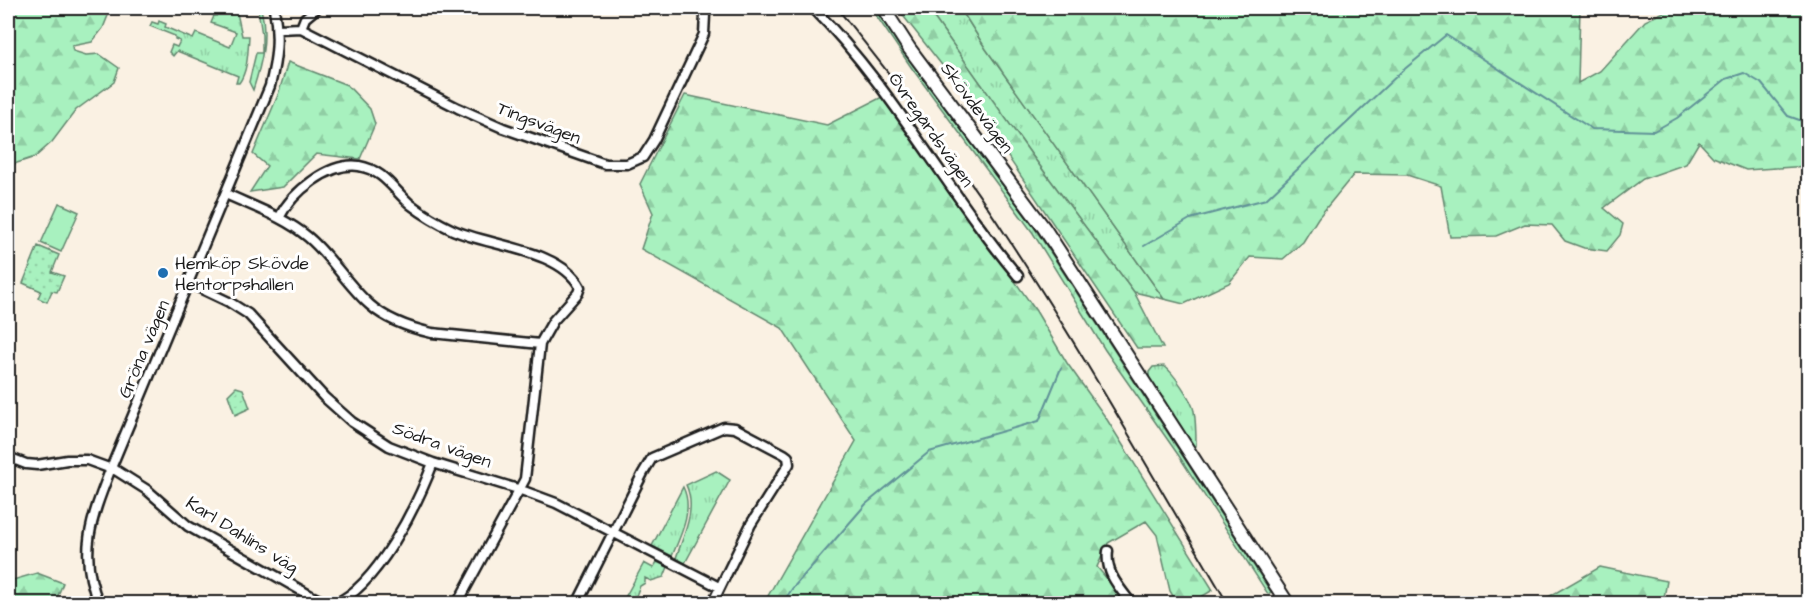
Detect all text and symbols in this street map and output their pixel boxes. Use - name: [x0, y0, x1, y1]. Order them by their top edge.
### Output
- street label: Skövdevägen: [934, 58, 1019, 159]
- street label: Övregårdsvägen: [881, 68, 980, 193]
- street label: Tingsvägen: [493, 96, 584, 151]
- place label: Hemköp Skövde Hentorpshallen: [175, 251, 309, 297]
- marker: Hemköp Skövde Hentorpshallen: [156, 266, 170, 280]
- street label: Gröna vägen: [112, 296, 177, 402]
- street label: Södra vägen: [389, 416, 495, 475]
- street label: Karl Dahlins väg: [180, 490, 303, 580]

